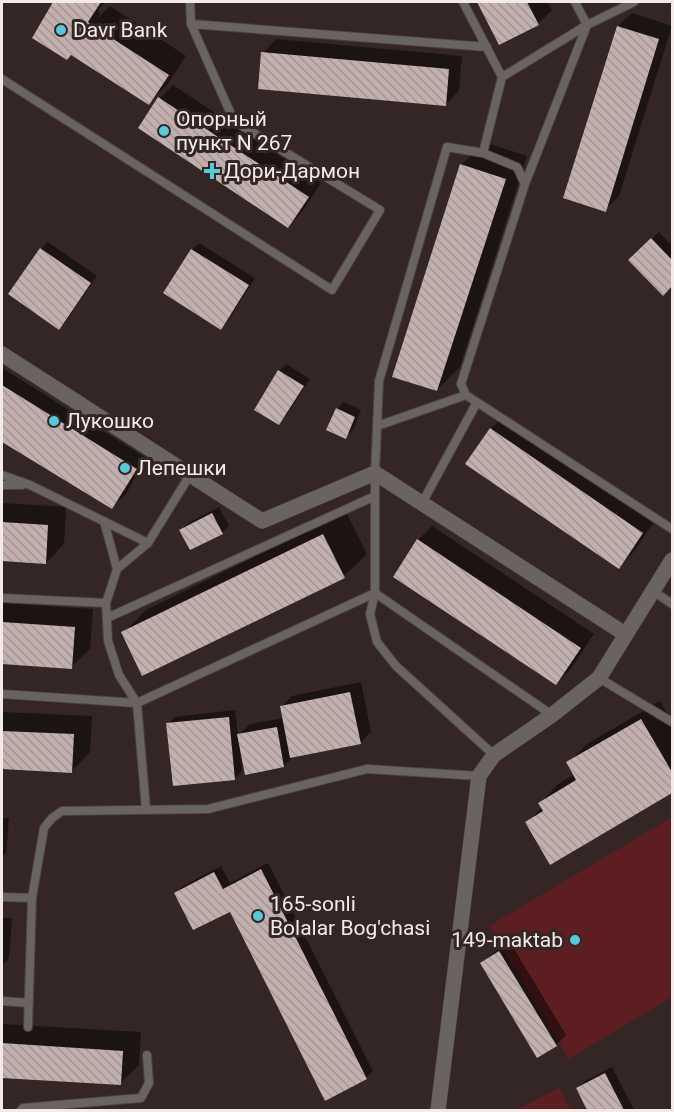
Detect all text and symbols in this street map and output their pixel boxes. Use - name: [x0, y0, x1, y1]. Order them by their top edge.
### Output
- place label: Davr Bank: [73, 18, 168, 42]
- marker: Davr Bank: [54, 23, 68, 37]
- place label: Опорный пункт N 267: [176, 107, 292, 155]
- marker: Опорный пункт N 267: [157, 124, 171, 138]
- place label: Дори-Дармон: [224, 159, 360, 183]
- marker: Дори-Дармон: [205, 164, 219, 178]
- place label: Лукошко: [66, 409, 154, 433]
- marker: Лукошко: [47, 414, 61, 428]
- place label: Лепешки: [137, 456, 227, 480]
- marker: Лепешки: [118, 461, 132, 475]
- place label: 165-sonli Bolalar Bog'chasi: [270, 892, 430, 940]
- marker: 165-sonli Bolalar Bog'chasi: [251, 909, 265, 923]
- place label: 149-maktab: [451, 928, 563, 952]
- marker: 149-maktab: [568, 933, 582, 947]

